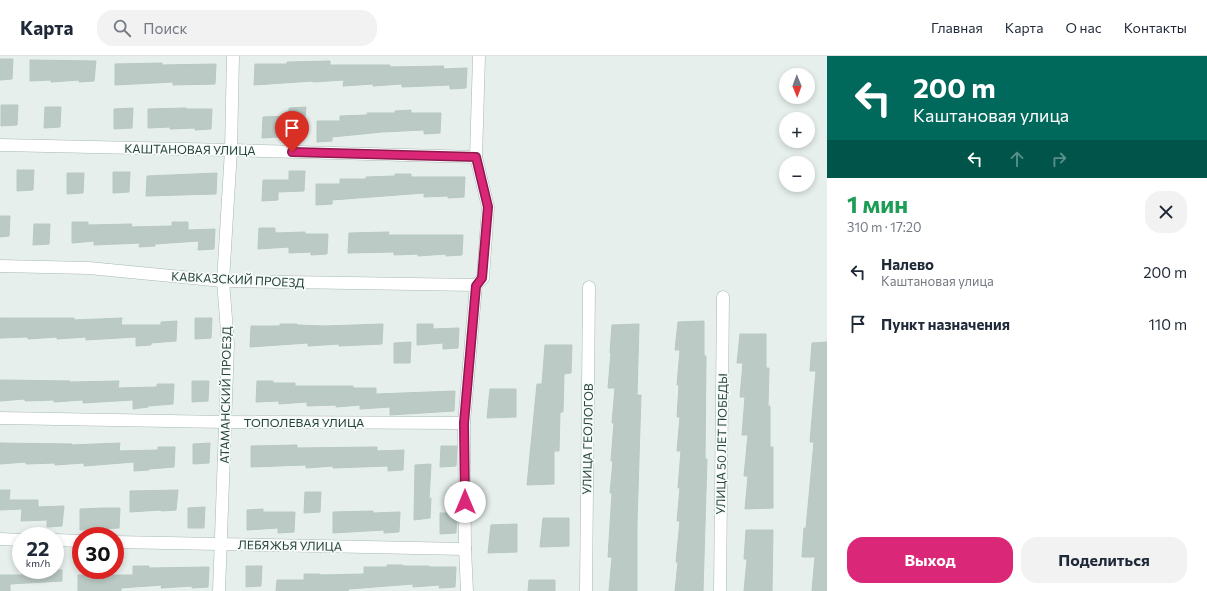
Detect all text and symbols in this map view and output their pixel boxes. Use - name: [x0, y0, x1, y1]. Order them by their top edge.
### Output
- search box: [97, 10, 377, 46]
- text: Карта: [20, 16, 73, 39]
- icon: search: [111, 17, 133, 39]
- text: Поиск: [143, 19, 188, 37]
- text: Главная: [931, 19, 983, 36]
- text: Карта: [1005, 19, 1043, 36]
- text: О нас: [1065, 19, 1102, 36]
- text: Контакты: [1124, 19, 1187, 36]
- north arrow: [779, 68, 815, 104]
- map controls: [779, 68, 815, 192]
- text: 200 m: [913, 70, 996, 104]
- icon: left: [847, 72, 899, 124]
- text: Каштановая улица: [913, 104, 1069, 126]
- pin: [275, 111, 309, 152]
- button: +: [779, 112, 815, 148]
- icon: arrive: [281, 117, 303, 139]
- street label: КАШТАНОВАЯ УЛИЦА: [124, 141, 256, 157]
- icon: left: [964, 148, 986, 170]
- icon: ahead: [1006, 148, 1028, 170]
- icon: right: [1048, 148, 1070, 170]
- button: −: [779, 156, 815, 192]
- text: 1 мин: [847, 189, 908, 218]
- button: close: [1145, 191, 1187, 233]
- text: 310 m · 17:20: [847, 219, 921, 235]
- text: Налево: [881, 255, 934, 273]
- icon: left: [847, 261, 869, 283]
- text: 200 m: [1143, 263, 1187, 281]
- street label: КАВКАЗСКИЙ ПРОЕЗД: [171, 269, 306, 290]
- text: Каштановая улица: [881, 273, 994, 289]
- icon: arrive: [847, 313, 869, 335]
- text: Пункт назначения: [881, 315, 1010, 333]
- text: 110 m: [1148, 315, 1187, 333]
- street label: АТАМАНСКИЙ ПРОЕЗД: [217, 326, 233, 464]
- street label: УЛИЦА 50 ЛЕТ ПОБЕДЫ: [713, 373, 729, 515]
- street label: УЛИЦА ГЕОЛОГОВ: [579, 383, 595, 495]
- street label: ТОПОЛЕВАЯ УЛИЦА: [244, 415, 364, 429]
- position arrow: [444, 481, 486, 523]
- speed limit sign: 30: [72, 527, 124, 579]
- text: 22: [27, 536, 49, 560]
- street label: ЛЕБЯЖЬЯ УЛИЦА: [238, 537, 342, 553]
- button: Выход: [847, 537, 1013, 583]
- button: Поделиться: [1021, 537, 1187, 583]
- text: km/h: [26, 557, 50, 569]

